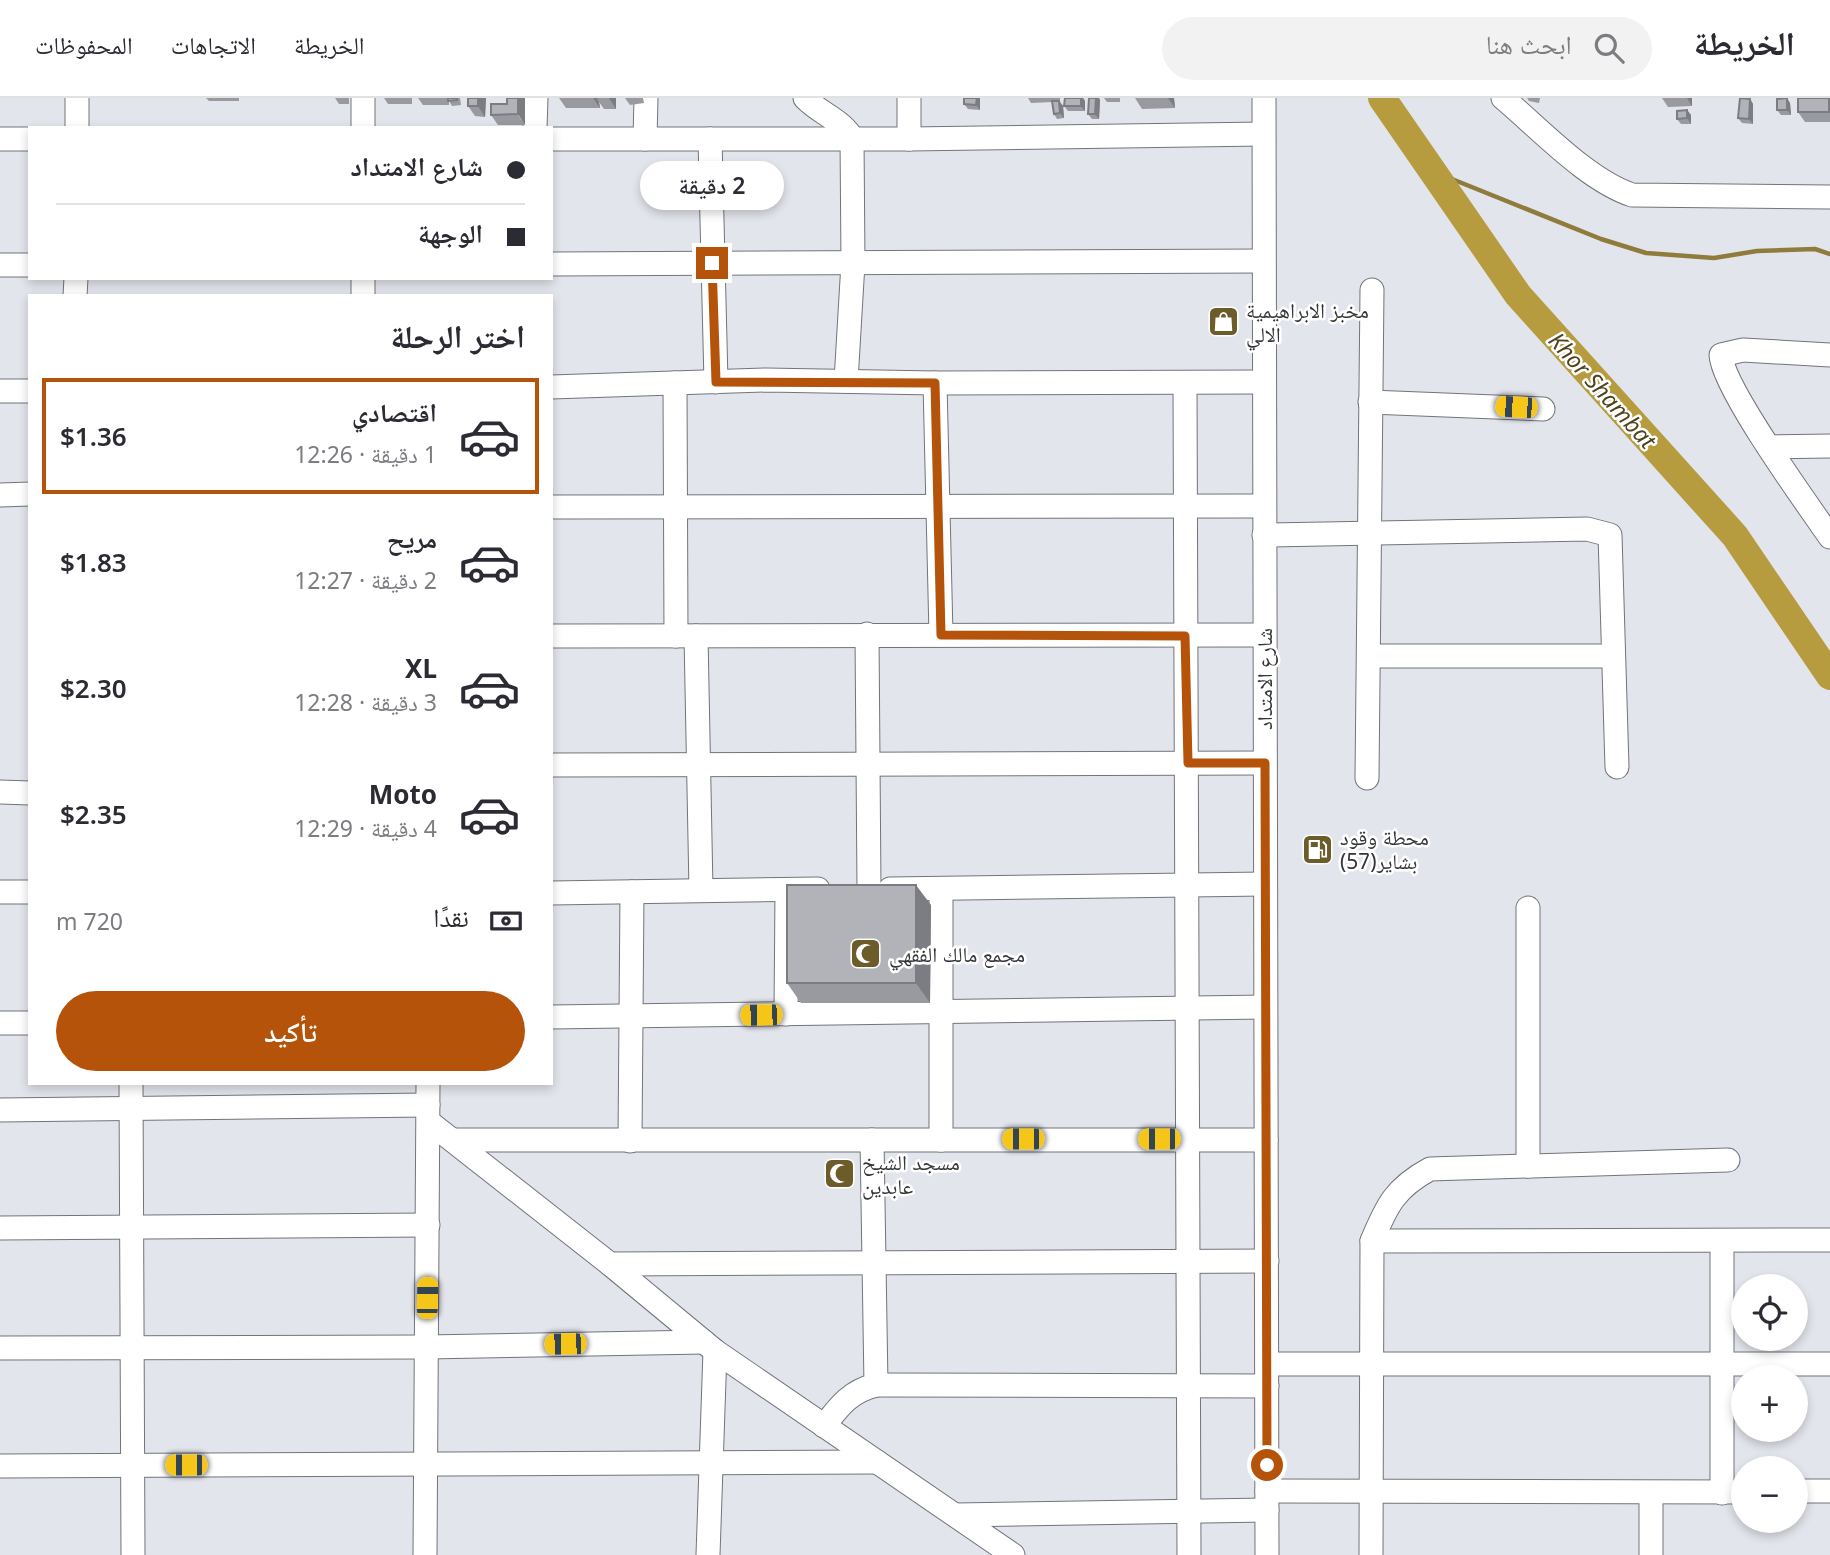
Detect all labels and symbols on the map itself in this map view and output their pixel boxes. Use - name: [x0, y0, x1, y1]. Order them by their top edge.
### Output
- callout: 2 دقيقة: [640, 162, 784, 211]
- route end: [696, 247, 728, 279]
- place label: مخبز الابراهيمية الالي: [1246, 296, 1369, 351]
- shop icon: مخبز الابراهيمية الالي: [1206, 305, 1240, 339]
- water label: Khor Shambat: [1542, 325, 1665, 456]
- car: [1495, 395, 1538, 419]
- street label: شارع الامتداد: [1250, 628, 1278, 730]
- place label: محطة وقود بشاير(57): [1340, 823, 1429, 875]
- fuel station icon: محطة وقود بشاير(57): [1300, 832, 1334, 866]
- mosque icon: مجمع مالك الفقهي: [849, 937, 883, 971]
- place label: مجمع مالك الفقهي: [889, 940, 1025, 971]
- car: [740, 1004, 783, 1026]
- car: [1003, 1129, 1045, 1150]
- car: [1139, 1129, 1181, 1150]
- place label: مسجد الشيخ عابدين: [862, 1148, 960, 1200]
- mosque icon: مسجد الشيخ عابدين: [822, 1157, 856, 1191]
- car: [417, 1277, 438, 1319]
- car: [544, 1333, 587, 1355]
- route start: [1251, 1449, 1283, 1481]
- car: [166, 1455, 208, 1476]

